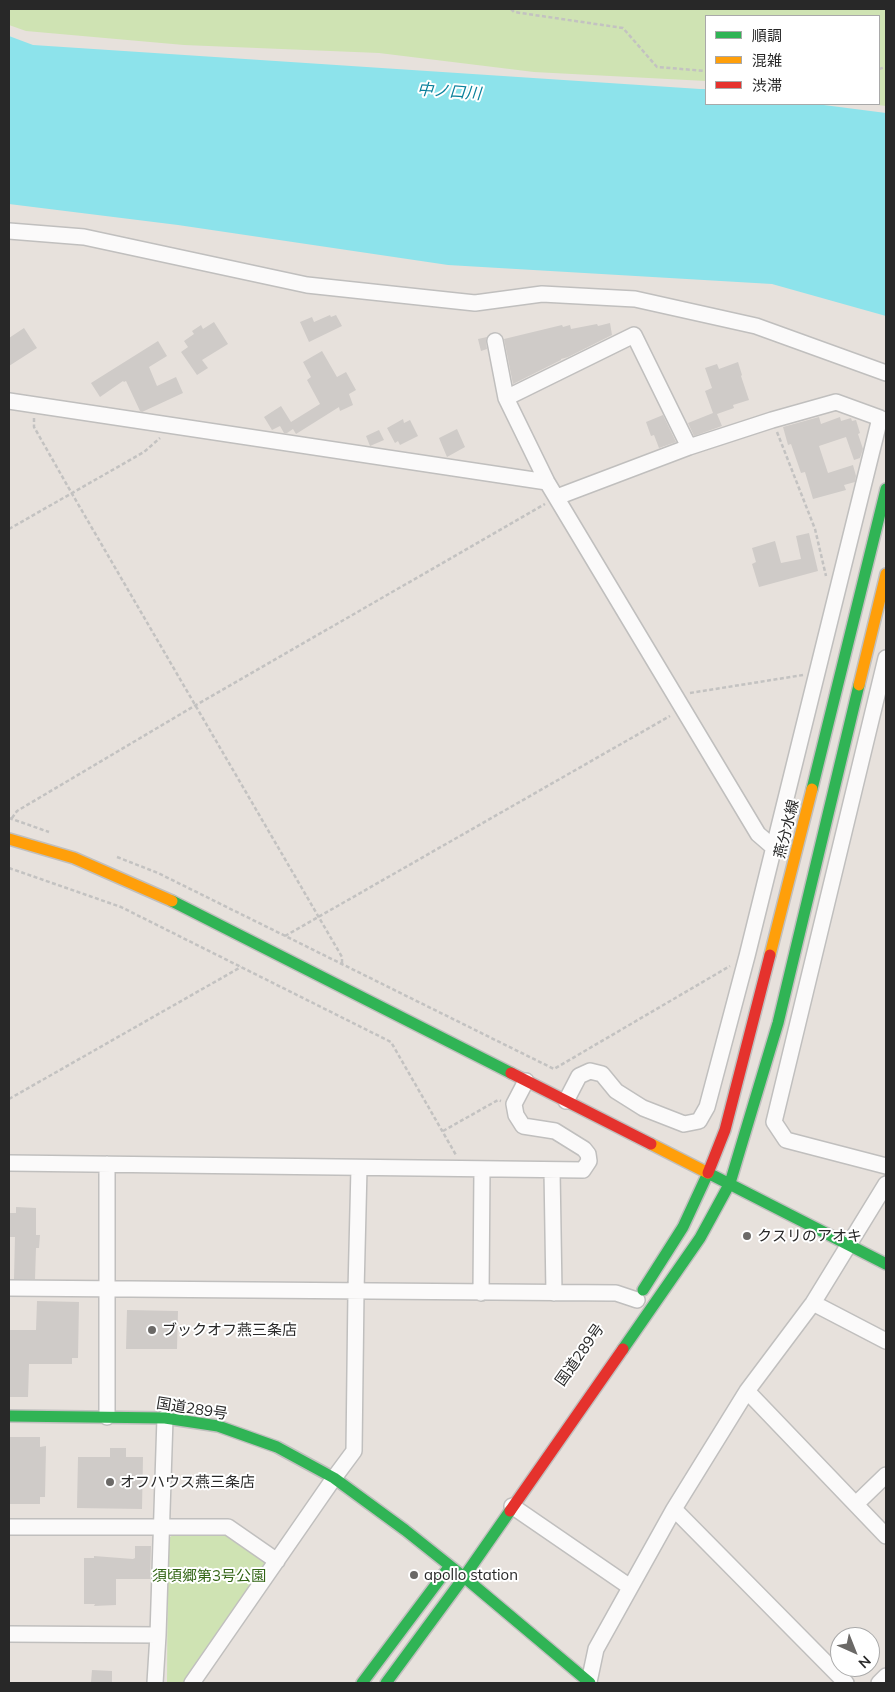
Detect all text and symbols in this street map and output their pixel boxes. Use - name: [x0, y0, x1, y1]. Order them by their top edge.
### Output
- legend: [705, 15, 880, 105]
- text: 順調: [752, 26, 782, 45]
- text: 混雑: [752, 51, 782, 70]
- text: 渋滞: [752, 76, 782, 95]
- water label: 中ノ口川: [416, 80, 482, 104]
- street label: 燕分水線: [771, 798, 803, 860]
- place label: クスリのアオキ: [757, 1227, 862, 1245]
- marker: クスリのアオキ: [741, 1230, 753, 1242]
- street label: 国道289号: [552, 1320, 608, 1390]
- place label: ブックオフ燕三条店: [162, 1321, 297, 1339]
- marker: ブックオフ燕三条店: [146, 1324, 158, 1336]
- street label: 国道289号: [155, 1394, 229, 1424]
- place label: オフハウス燕三条店: [120, 1473, 255, 1491]
- marker: オフハウス燕三条店: [104, 1476, 116, 1488]
- place label: apollo station: [424, 1566, 518, 1584]
- park label: 須頃郷第3号公園: [152, 1567, 266, 1585]
- marker: apollo station: [408, 1569, 420, 1581]
- north arrow: [830, 1627, 880, 1677]
- text: N: [855, 1652, 875, 1672]

